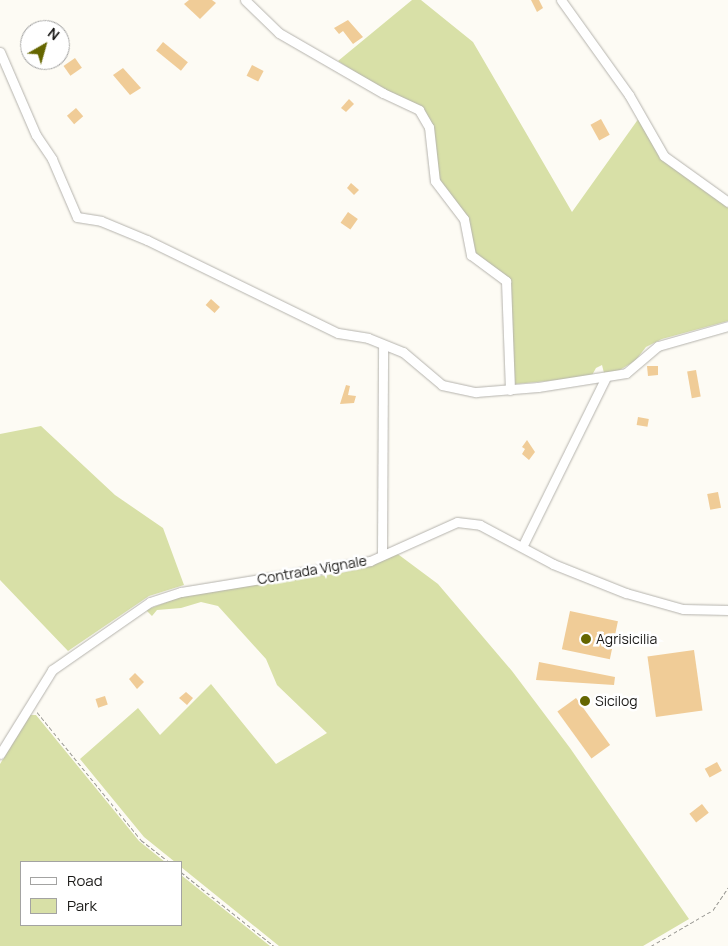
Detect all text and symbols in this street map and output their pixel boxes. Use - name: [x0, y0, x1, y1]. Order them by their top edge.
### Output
- north arrow: [20, 20, 70, 70]
- text: N: [44, 23, 64, 44]
- street label: Contrada Vignale: [256, 552, 368, 588]
- place label: Agrisicilia: [596, 631, 657, 647]
- marker: Agrisicilia: [580, 633, 592, 645]
- place label: Sicilog: [595, 693, 638, 709]
- marker: Sicilog: [579, 695, 591, 707]
- legend: [20, 861, 182, 926]
- text: Road: [67, 870, 103, 891]
- text: Park: [67, 895, 97, 916]

